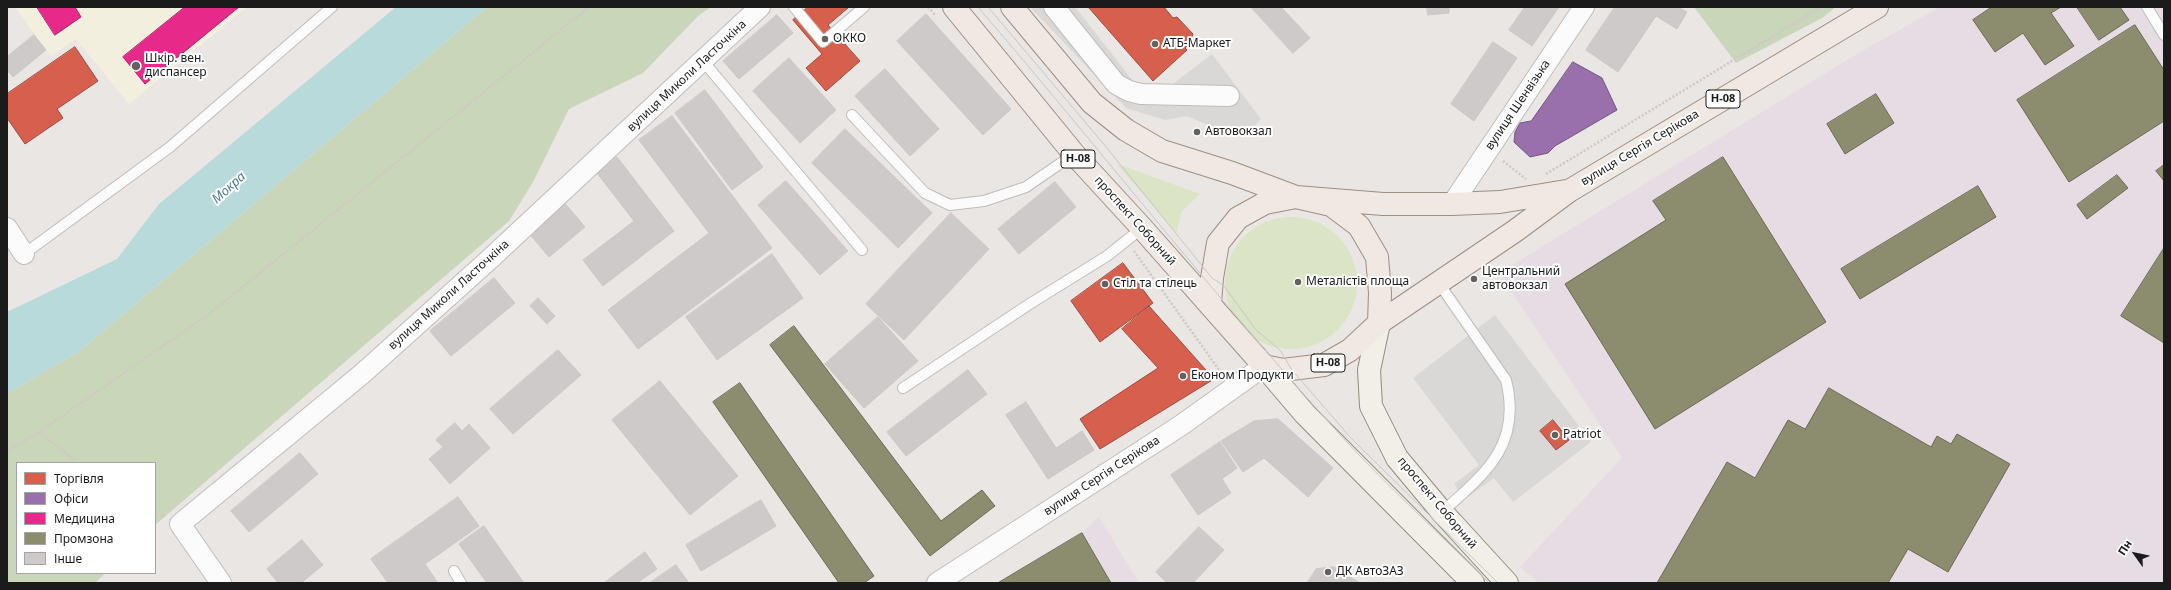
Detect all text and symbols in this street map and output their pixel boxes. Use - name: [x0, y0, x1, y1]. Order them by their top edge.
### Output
- street label: вулиця Миколи Ласточкіна: [625, 17, 749, 135]
- place label: ОККО: [833, 32, 866, 46]
- marker: ОККО: [820, 34, 830, 44]
- place label: АТБ-Маркет: [1163, 37, 1231, 51]
- marker: АТБ-Маркет: [1150, 39, 1160, 49]
- place label: Шкір. вен. диспансер: [145, 52, 207, 80]
- street label: вулиця Шенвізька: [1483, 57, 1553, 153]
- marker: Шкір. вен. диспансер: [130, 60, 142, 72]
- road number: Н-08: [1706, 90, 1740, 108]
- street label: вулиця Сергія Серікова: [1578, 107, 1702, 189]
- place label: Автовокзал: [1205, 125, 1272, 139]
- marker: Автовокзал: [1192, 127, 1202, 137]
- road number: Н-08: [1061, 150, 1095, 168]
- water label: Мокра: [209, 169, 249, 207]
- street label: проспект Соборний: [1091, 173, 1179, 269]
- street label: вулиця Миколи Ласточкіна: [386, 237, 512, 353]
- place label: Центральний автовокзал: [1482, 265, 1560, 293]
- marker: Центральний автовокзал: [1469, 274, 1479, 284]
- place label: Металістів площа: [1306, 275, 1409, 289]
- place label: Стіл та стілець: [1113, 277, 1197, 291]
- marker: Металістів площа: [1293, 277, 1303, 287]
- marker: Стіл та стілець: [1100, 279, 1110, 289]
- road number: Н-08: [1311, 354, 1345, 372]
- place label: Економ Продукти: [1191, 369, 1294, 383]
- marker: Економ Продукти: [1178, 371, 1188, 381]
- place label: Patriot: [1563, 428, 1601, 442]
- marker: Patriot: [1550, 430, 1560, 440]
- street label: вулиця Сергія Серікова: [1041, 433, 1163, 519]
- street label: проспект Соборний: [1394, 454, 1480, 552]
- legend: [16, 462, 156, 574]
- text: Торгівля: [54, 470, 104, 487]
- text: Офіси: [54, 490, 88, 507]
- text: Медицина: [54, 510, 115, 527]
- text: Промзона: [54, 530, 113, 547]
- north arrow: [2115, 534, 2155, 574]
- text: Пн: [2114, 537, 2135, 558]
- text: Інше: [54, 550, 82, 567]
- place label: ДК АвтоЗАЗ: [1336, 565, 1404, 579]
- marker: ДК АвтоЗАЗ: [1323, 567, 1333, 577]

